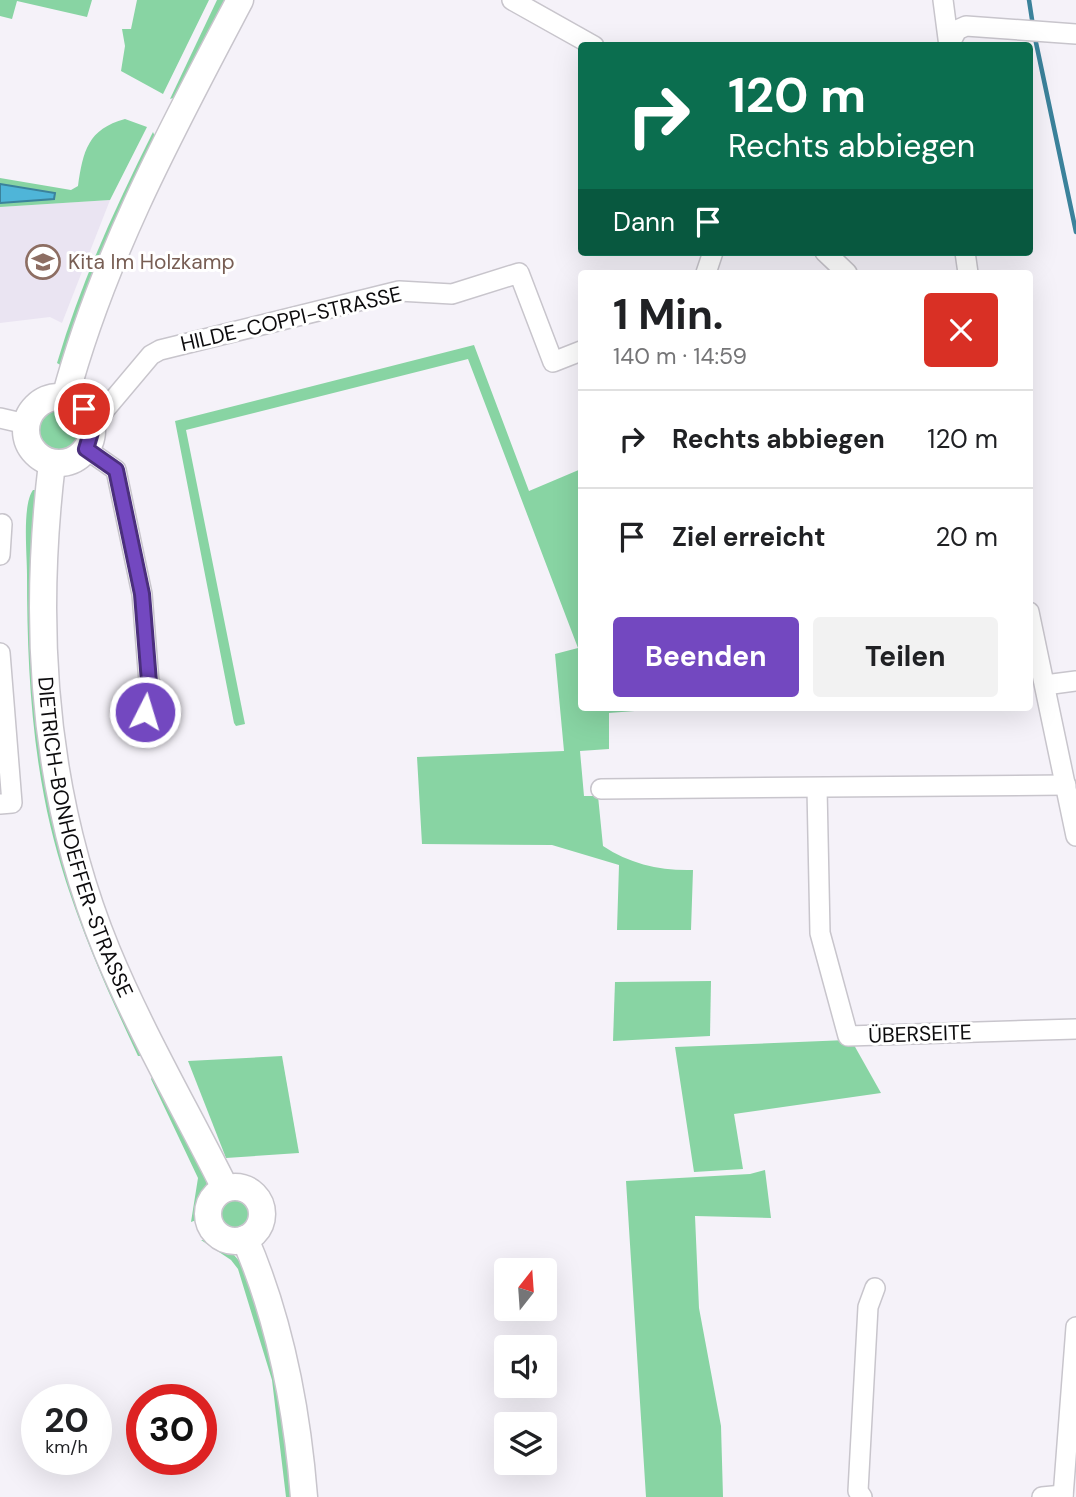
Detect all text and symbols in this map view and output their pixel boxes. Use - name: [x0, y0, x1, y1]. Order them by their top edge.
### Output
- text: 120 m: [728, 63, 866, 127]
- icon: right: [613, 70, 704, 161]
- text: Rechts abbiegen: [728, 125, 975, 167]
- icon: arrive: [689, 203, 727, 241]
- text: Dann: [613, 205, 675, 239]
- school or university icon: Kita Im Holzkamp: [24, 243, 62, 281]
- place label: Kita Im Holzkamp: [68, 248, 235, 276]
- street label: HILDE-COPPI-STRASSE: [178, 280, 404, 358]
- text: 1 Min.: [613, 287, 723, 342]
- button: close: [924, 293, 998, 367]
- text: 140 m · 14:59: [613, 341, 747, 371]
- pin: [54, 379, 114, 439]
- icon: arrive: [65, 390, 103, 428]
- icon: right: [613, 420, 651, 458]
- text: Rechts abbiegen: [672, 422, 885, 456]
- text: 120 m: [927, 422, 998, 456]
- icon: arrive: [613, 518, 651, 556]
- text: Ziel erreicht: [672, 520, 825, 554]
- text: 20 m: [935, 520, 998, 554]
- button: Beenden: [613, 617, 799, 697]
- button: Teilen: [813, 617, 998, 697]
- position arrow: [108, 675, 182, 749]
- street label: DIETRICH-BONHOEFFER-STRASSE: [31, 676, 140, 1002]
- street label: ÜBERSEITE: [868, 1018, 972, 1050]
- north arrow: [494, 1258, 556, 1321]
- map controls: [494, 1258, 557, 1475]
- button: sound: [494, 1335, 557, 1398]
- speed limit sign: 30: [126, 1384, 217, 1475]
- text: 20: [44, 1397, 89, 1443]
- button: layers: [494, 1412, 557, 1475]
- text: km/h: [45, 1435, 88, 1459]

